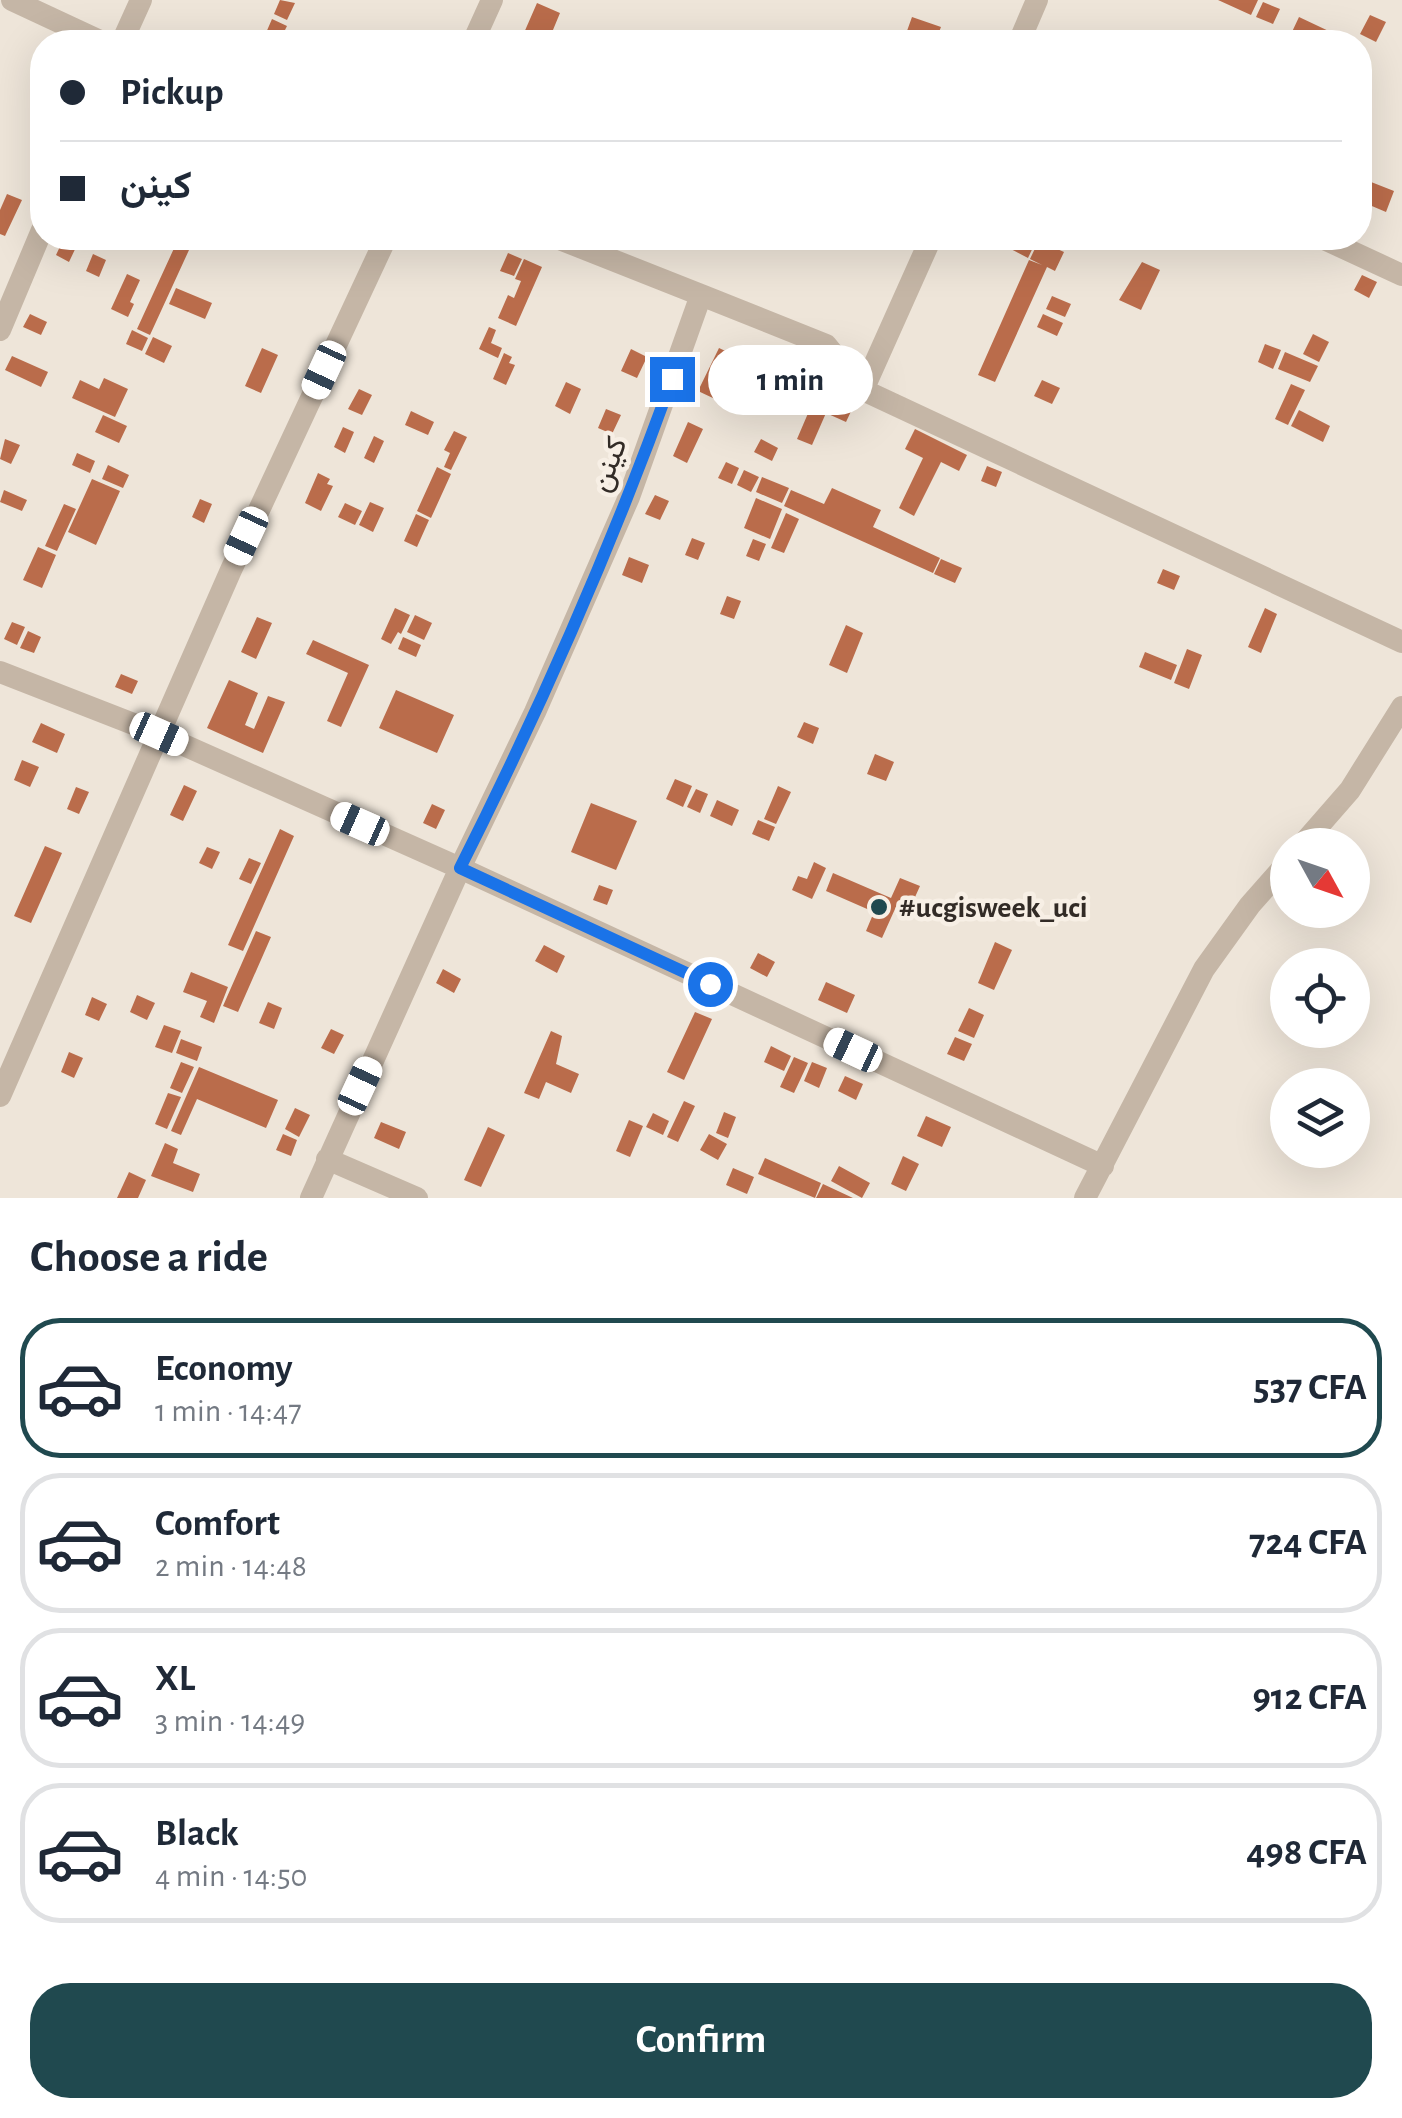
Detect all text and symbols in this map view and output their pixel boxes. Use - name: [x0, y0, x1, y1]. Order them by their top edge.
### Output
- text: Pickup: [120, 74, 224, 112]
- text: كينن: [120, 168, 192, 206]
- car: [298, 336, 350, 404]
- callout: 1 min: [707, 344, 872, 414]
- route end: [650, 357, 695, 402]
- text: 1 min: [757, 364, 824, 396]
- street label: كينن: [585, 433, 635, 497]
- car: [220, 502, 272, 570]
- car: [125, 708, 193, 760]
- car: [326, 798, 394, 850]
- north arrow: [1270, 828, 1370, 928]
- map controls: [1270, 828, 1370, 1168]
- place label: #ucgisweek_uci: [899, 893, 1088, 923]
- marker: #ucgisweek_uci: [868, 896, 890, 918]
- button: locate: [1270, 948, 1370, 1048]
- route start: [688, 962, 733, 1007]
- car: [819, 1024, 887, 1076]
- car: [334, 1052, 386, 1120]
- button: layers: [1270, 1068, 1370, 1168]
- text: Choose a ride: [30, 1235, 268, 1280]
- icon: car: [35, 1343, 125, 1433]
- text: Economy: [155, 1350, 293, 1388]
- text: 537 CFA: [1253, 1369, 1367, 1407]
- text: 1 min · 14:47: [155, 1395, 302, 1427]
- icon: car: [35, 1498, 125, 1588]
- text: Comfort: [155, 1505, 280, 1543]
- text: 724 CFA: [1249, 1524, 1367, 1562]
- text: 2 min · 14:48: [155, 1550, 307, 1582]
- icon: car: [35, 1653, 125, 1743]
- text: XL: [155, 1660, 195, 1698]
- text: 912 CFA: [1253, 1679, 1367, 1717]
- text: 3 min · 14:49: [155, 1705, 305, 1737]
- icon: car: [35, 1808, 125, 1898]
- text: Black: [155, 1815, 239, 1853]
- text: 498 CFA: [1246, 1834, 1367, 1872]
- text: 4 min · 14:50: [155, 1860, 307, 1892]
- button: Confirm: [30, 1983, 1372, 2098]

